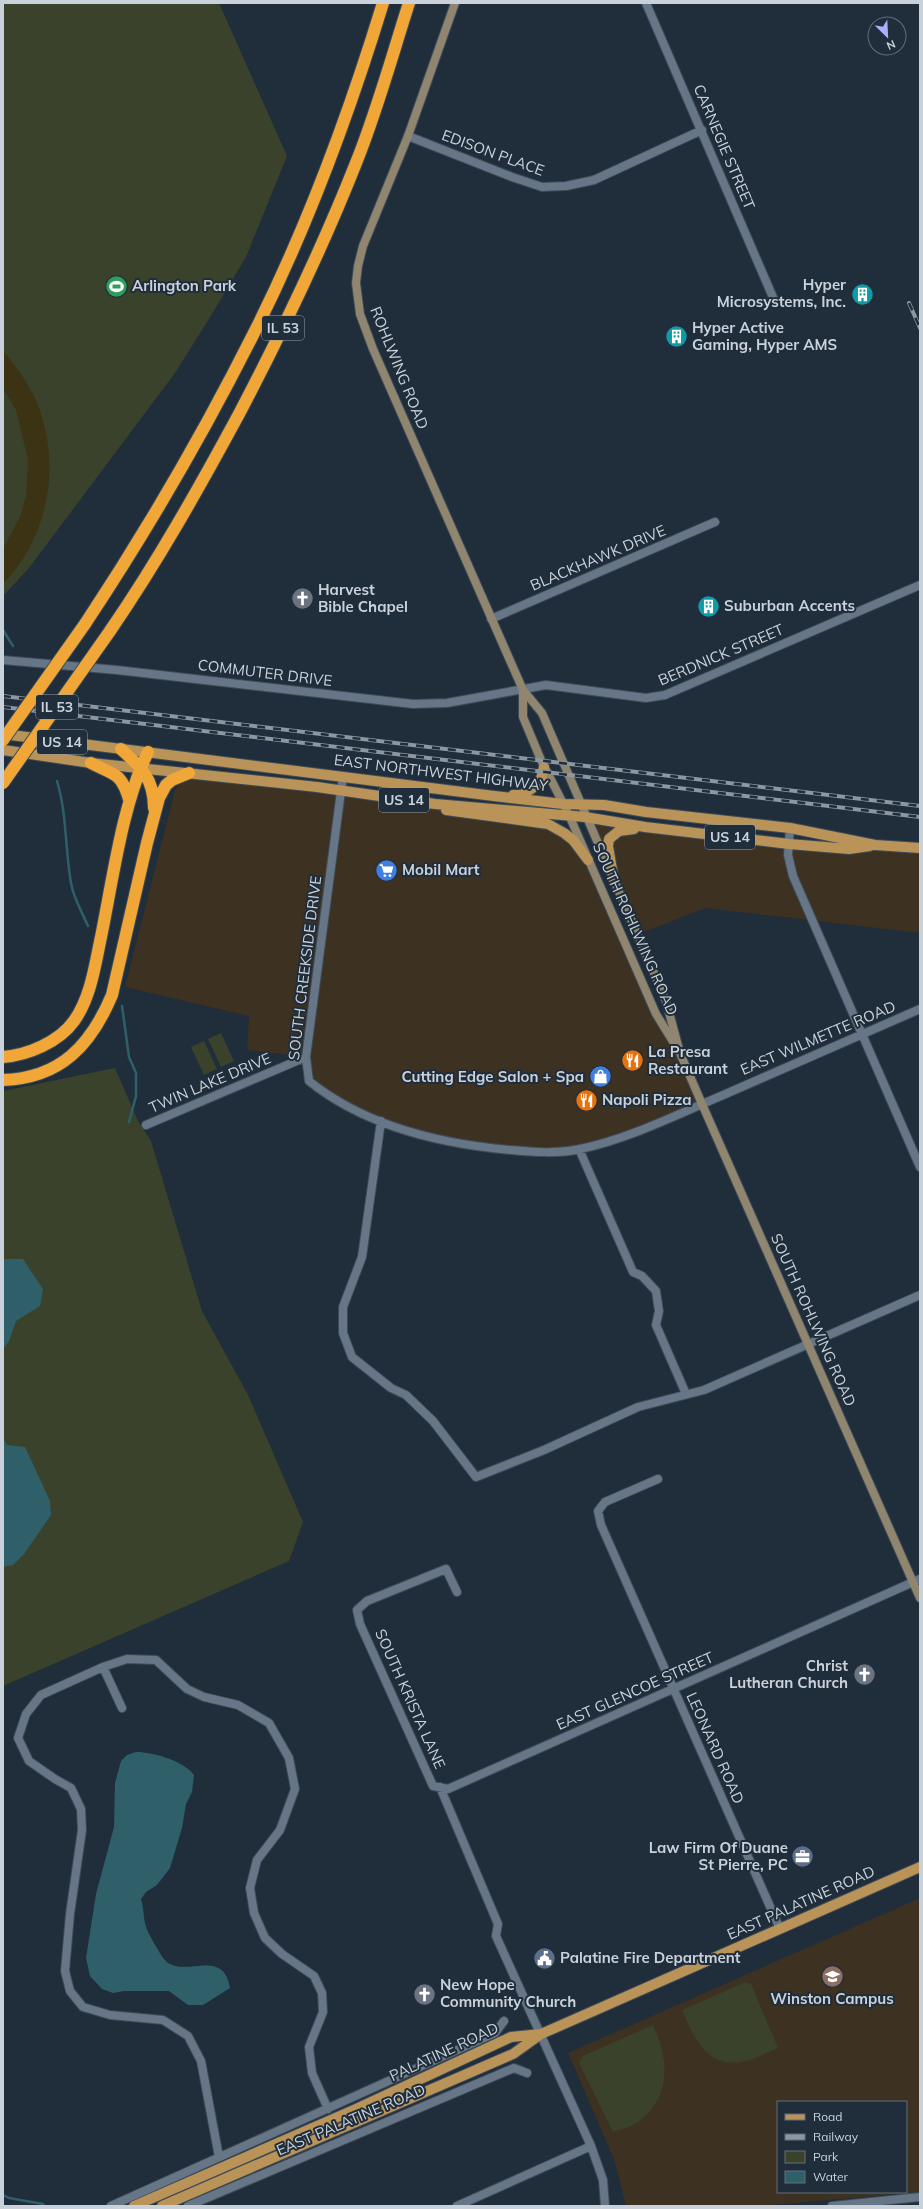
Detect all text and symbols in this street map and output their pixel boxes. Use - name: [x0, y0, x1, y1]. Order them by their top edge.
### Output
- north arrow: [867, 16, 907, 56]
- text: N: [884, 37, 898, 53]
- street label: CARNEGIE STREET: [690, 81, 759, 212]
- street label: EDISON PLACE: [439, 125, 547, 180]
- sports icon: Arlington Park: [103, 273, 129, 299]
- place label: Hyper Microsystems, Inc.: [717, 275, 846, 311]
- place label: Arlington Park: [132, 276, 237, 295]
- building icon: Hyper Microsystems, Inc.: [849, 281, 875, 307]
- street label: ROHLWING ROAD: [366, 304, 433, 432]
- road number: IL 53: [262, 316, 304, 340]
- place label: Hyper Active Gaming, Hyper AMS: [692, 318, 838, 354]
- building icon: Hyper Active Gaming, Hyper AMS: [664, 324, 690, 350]
- street label: BLACKHAWK DRIVE: [527, 520, 669, 595]
- place label: Harvest Bible Chapel: [318, 580, 408, 616]
- church icon: Harvest Bible Chapel: [290, 586, 316, 612]
- building icon: Suburban Accents: [696, 593, 722, 619]
- place label: Suburban Accents: [724, 596, 855, 615]
- street label: BERDNICK STREET: [655, 620, 786, 690]
- street label: COMMUTER DRIVE: [197, 655, 333, 690]
- road number: IL 53: [36, 695, 78, 719]
- road number: US 14: [37, 730, 87, 754]
- street label: EAST NORTHWEST HIGHWAY: [333, 750, 550, 795]
- road number: US 14: [379, 788, 429, 812]
- road number: US 14: [705, 825, 755, 849]
- street label: SOUTH ROHLWING ROAD: [589, 840, 682, 1018]
- supermarket icon: Mobil Mart: [374, 857, 400, 883]
- place label: Mobil Mart: [402, 860, 480, 879]
- street label: SOUTH CREEKSIDE DRIVE: [284, 874, 325, 1061]
- street label: EAST WILMETTE ROAD: [737, 996, 898, 1079]
- place label: La Presa Restaurant: [648, 1042, 728, 1078]
- street label: TWIN LAKE DRIVE: [146, 1048, 274, 1117]
- restaurant icon: La Presa Restaurant: [619, 1048, 645, 1074]
- shop icon: Cutting Edge Salon + Spa: [587, 1064, 613, 1090]
- place label: Cutting Edge Salon + Spa: [401, 1067, 584, 1086]
- restaurant icon: Napoli Pizza: [573, 1087, 599, 1113]
- place label: Napoli Pizza: [602, 1090, 692, 1109]
- street label: SOUTH ROHLWING ROAD: [767, 1231, 860, 1409]
- street label: SOUTH KRISTA LANE: [371, 1626, 450, 1772]
- street label: EAST GLENCOE STREET: [553, 1647, 716, 1734]
- place label: Christ Lutheran Church: [729, 1656, 848, 1692]
- church icon: Christ Lutheran Church: [851, 1662, 877, 1688]
- street label: LEONARD ROAD: [682, 1689, 749, 1807]
- place label: Law Firm Of Duane St Pierre, PC: [649, 1838, 788, 1874]
- office icon: Law Firm Of Duane St Pierre, PC: [790, 1844, 816, 1870]
- street label: EAST PALATINE ROAD: [724, 1861, 878, 1944]
- public building icon: Palatine Fire Department: [531, 1945, 557, 1971]
- place label: Palatine Fire Department: [560, 1948, 741, 1967]
- school or university icon: Winston Campus: [819, 1963, 845, 1989]
- place label: New Hope Community Church: [440, 1975, 576, 2011]
- church icon: New Hope Community Church: [412, 1981, 438, 2007]
- place label: Winston Campus: [770, 1989, 894, 2008]
- street label: PALATINE ROAD: [386, 2018, 501, 2085]
- street label: EAST PALATINE ROAD: [273, 2080, 428, 2160]
- legend: [777, 2101, 907, 2193]
- text: Road: [813, 2109, 842, 2124]
- text: Railway: [813, 2129, 859, 2144]
- text: Park: [813, 2149, 839, 2164]
- text: Water: [813, 2169, 849, 2184]

